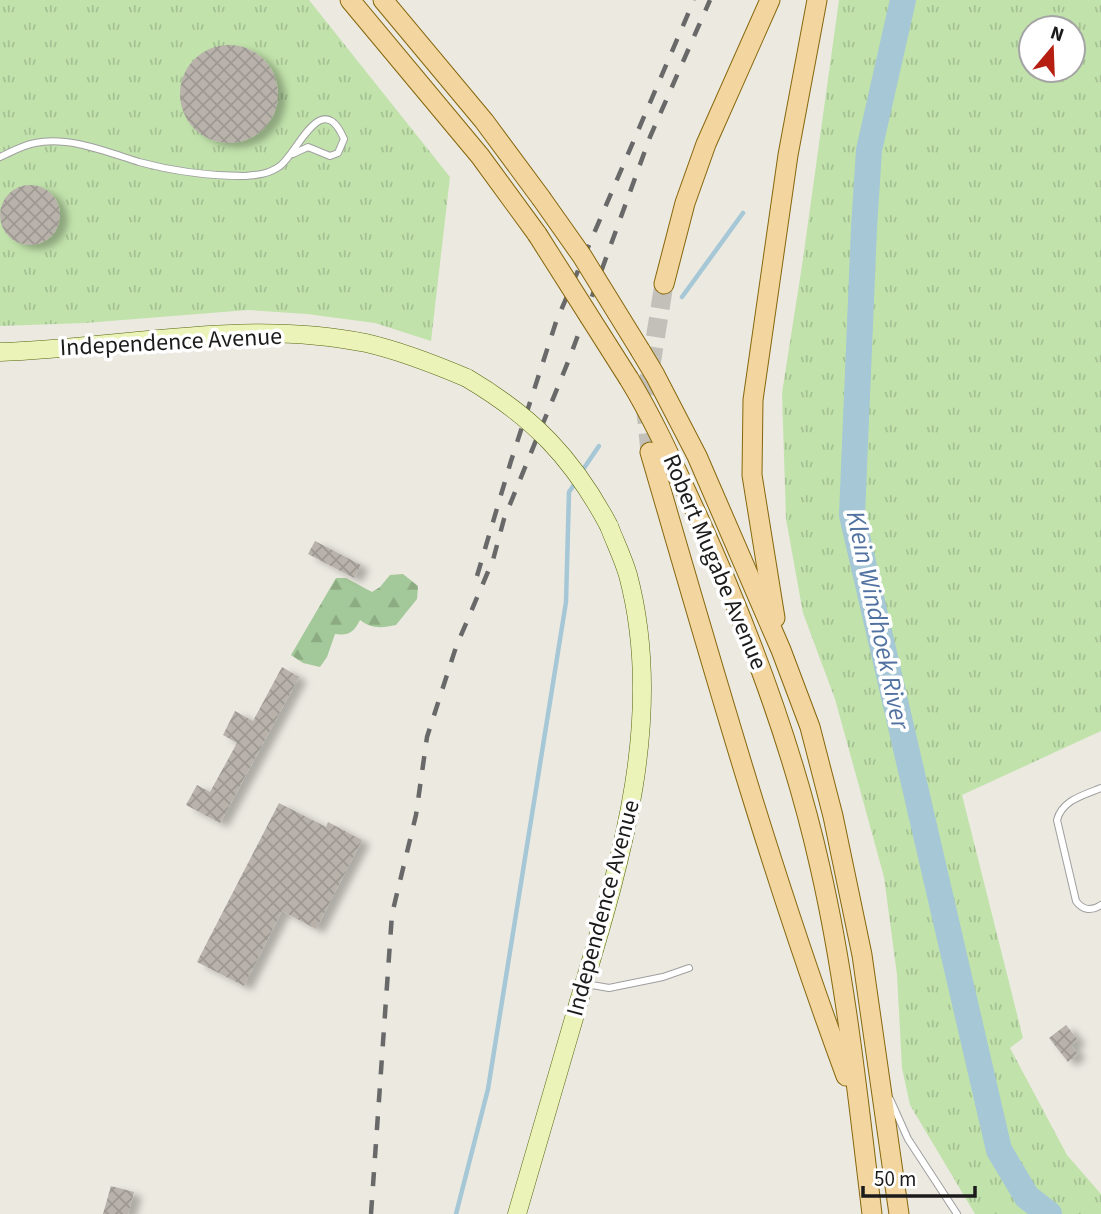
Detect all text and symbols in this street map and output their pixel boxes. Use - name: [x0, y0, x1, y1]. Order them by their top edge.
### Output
- north arrow: [1017, 14, 1087, 84]
- text: N: [1047, 20, 1067, 49]
- street label: Independence Avenue: [59, 319, 283, 365]
- street label: Robert Mugabe Avenue: [654, 449, 776, 675]
- water label: Klein Windhoek River: [837, 507, 919, 734]
- street label: Independence Avenue: [557, 796, 649, 1020]
- scale bar: [863, 1154, 975, 1198]
- text: 50 m: [874, 1164, 916, 1194]

